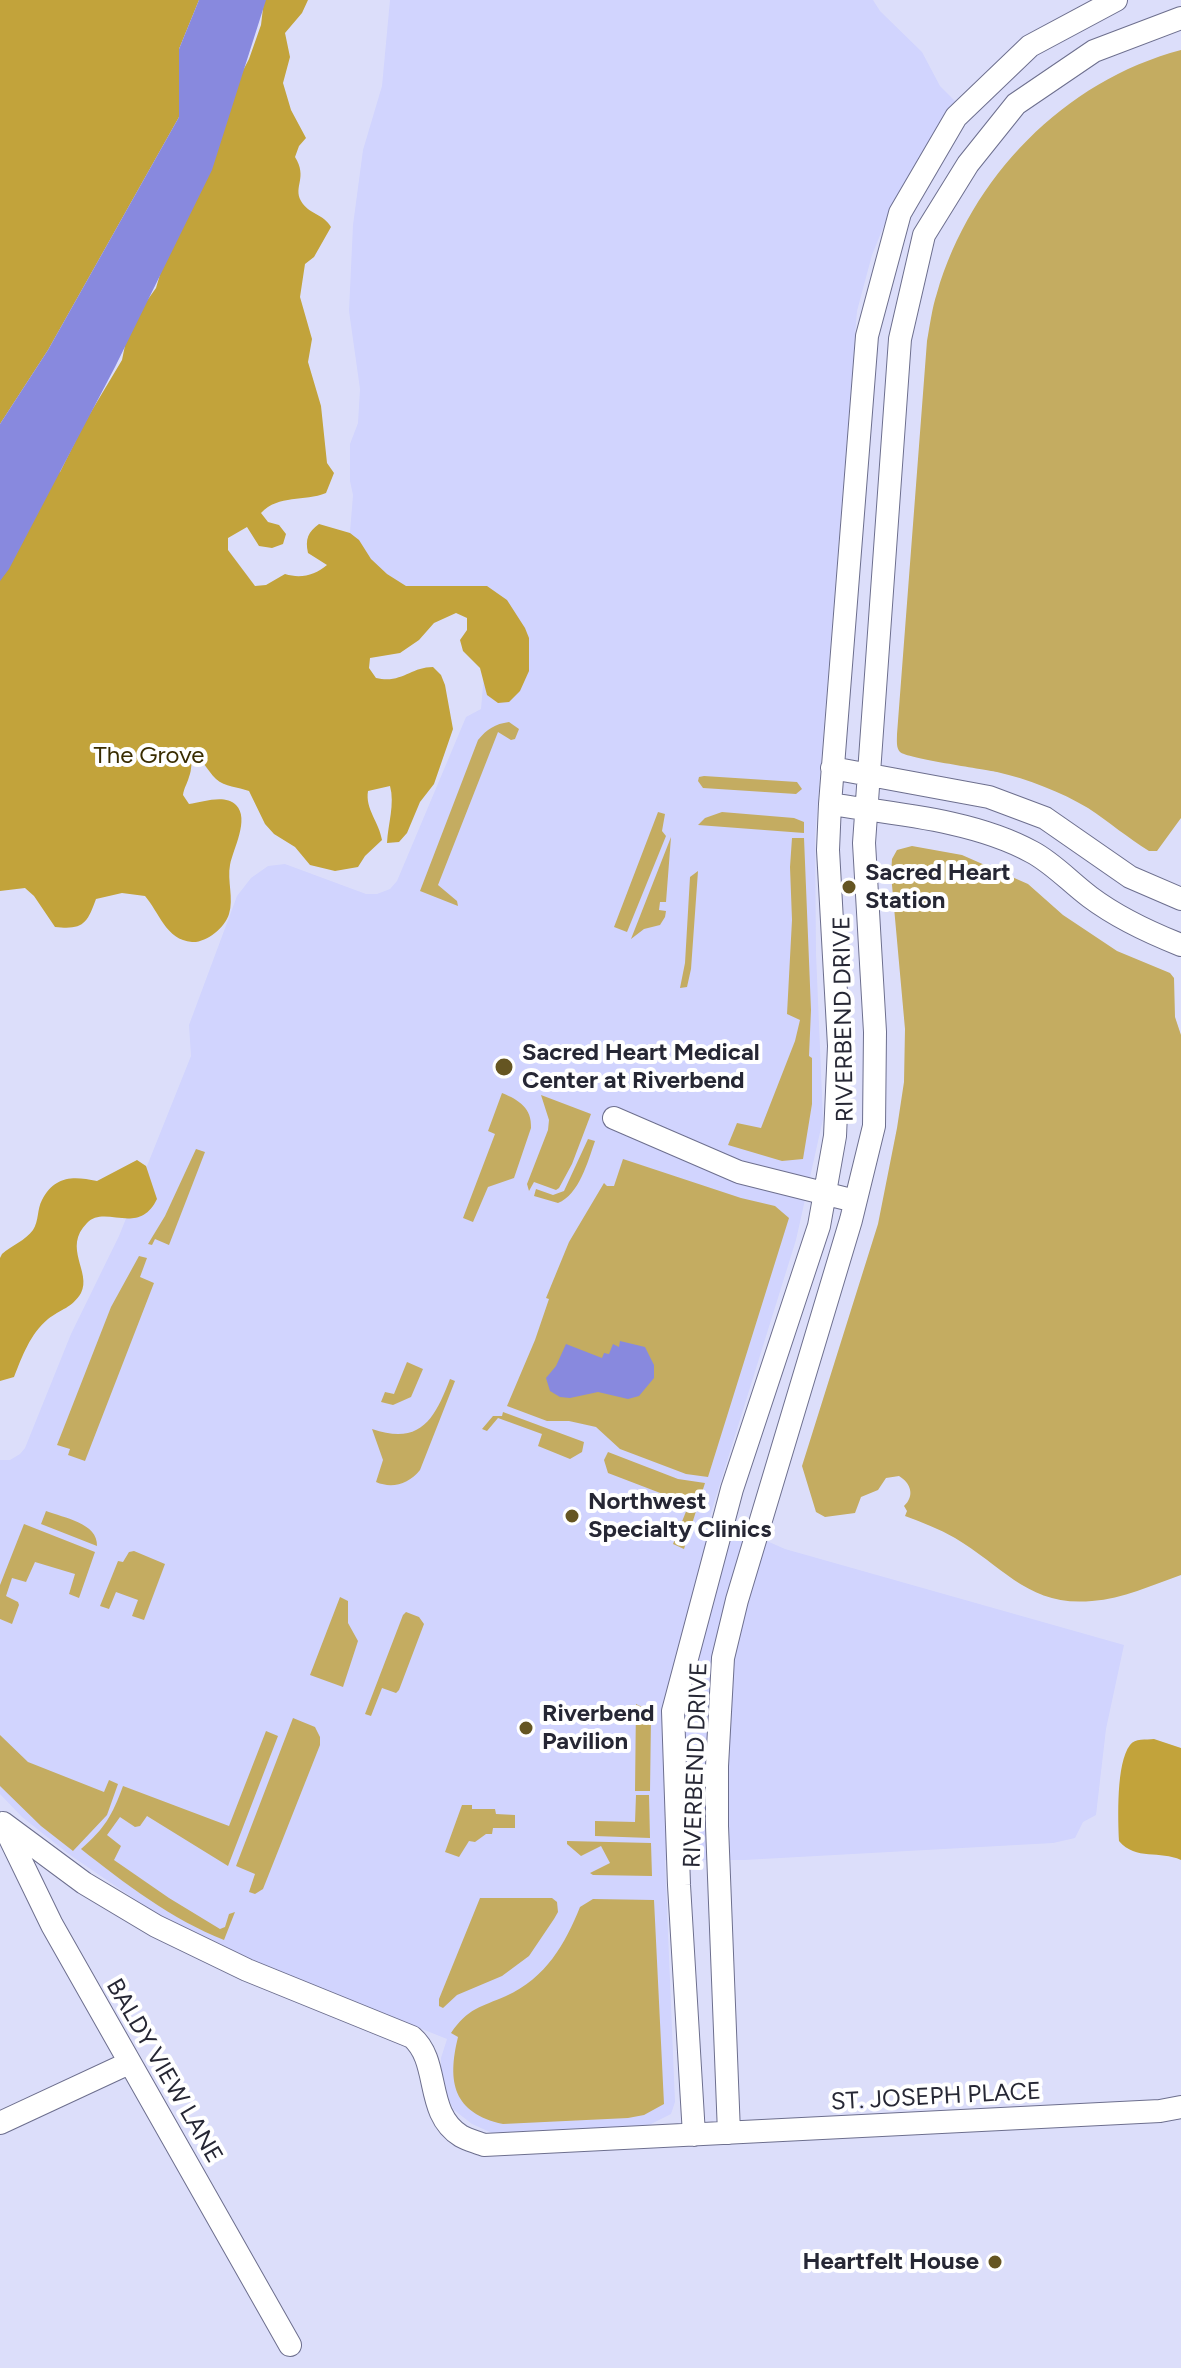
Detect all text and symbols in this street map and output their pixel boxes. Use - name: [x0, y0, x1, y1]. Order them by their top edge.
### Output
- park label: The Grove: [94, 742, 204, 770]
- place label: Sacred Heart Station: [865, 859, 1011, 915]
- marker: Sacred Heart Station: [840, 878, 858, 896]
- street label: RIVERBEND DRIVE: [828, 916, 860, 1122]
- place label: Sacred Heart Medical Center at Riverbend: [522, 1039, 760, 1095]
- marker: Sacred Heart Medical Center at Riverbend: [493, 1056, 515, 1078]
- place label: Northwest Specialty Clinics: [588, 1488, 771, 1544]
- marker: Northwest Specialty Clinics: [563, 1507, 581, 1525]
- street label: RIVERBEND DRIVE: [678, 1661, 714, 1869]
- place label: Riverbend Pavilion: [542, 1700, 655, 1756]
- marker: Riverbend Pavilion: [517, 1719, 535, 1737]
- street label: BALDY VIEW LANE: [100, 1974, 228, 2168]
- street label: ST. JOSEPH PLACE: [830, 2077, 1042, 2117]
- place label: Heartfelt House: [802, 2248, 979, 2276]
- marker: Heartfelt House: [986, 2253, 1004, 2271]

